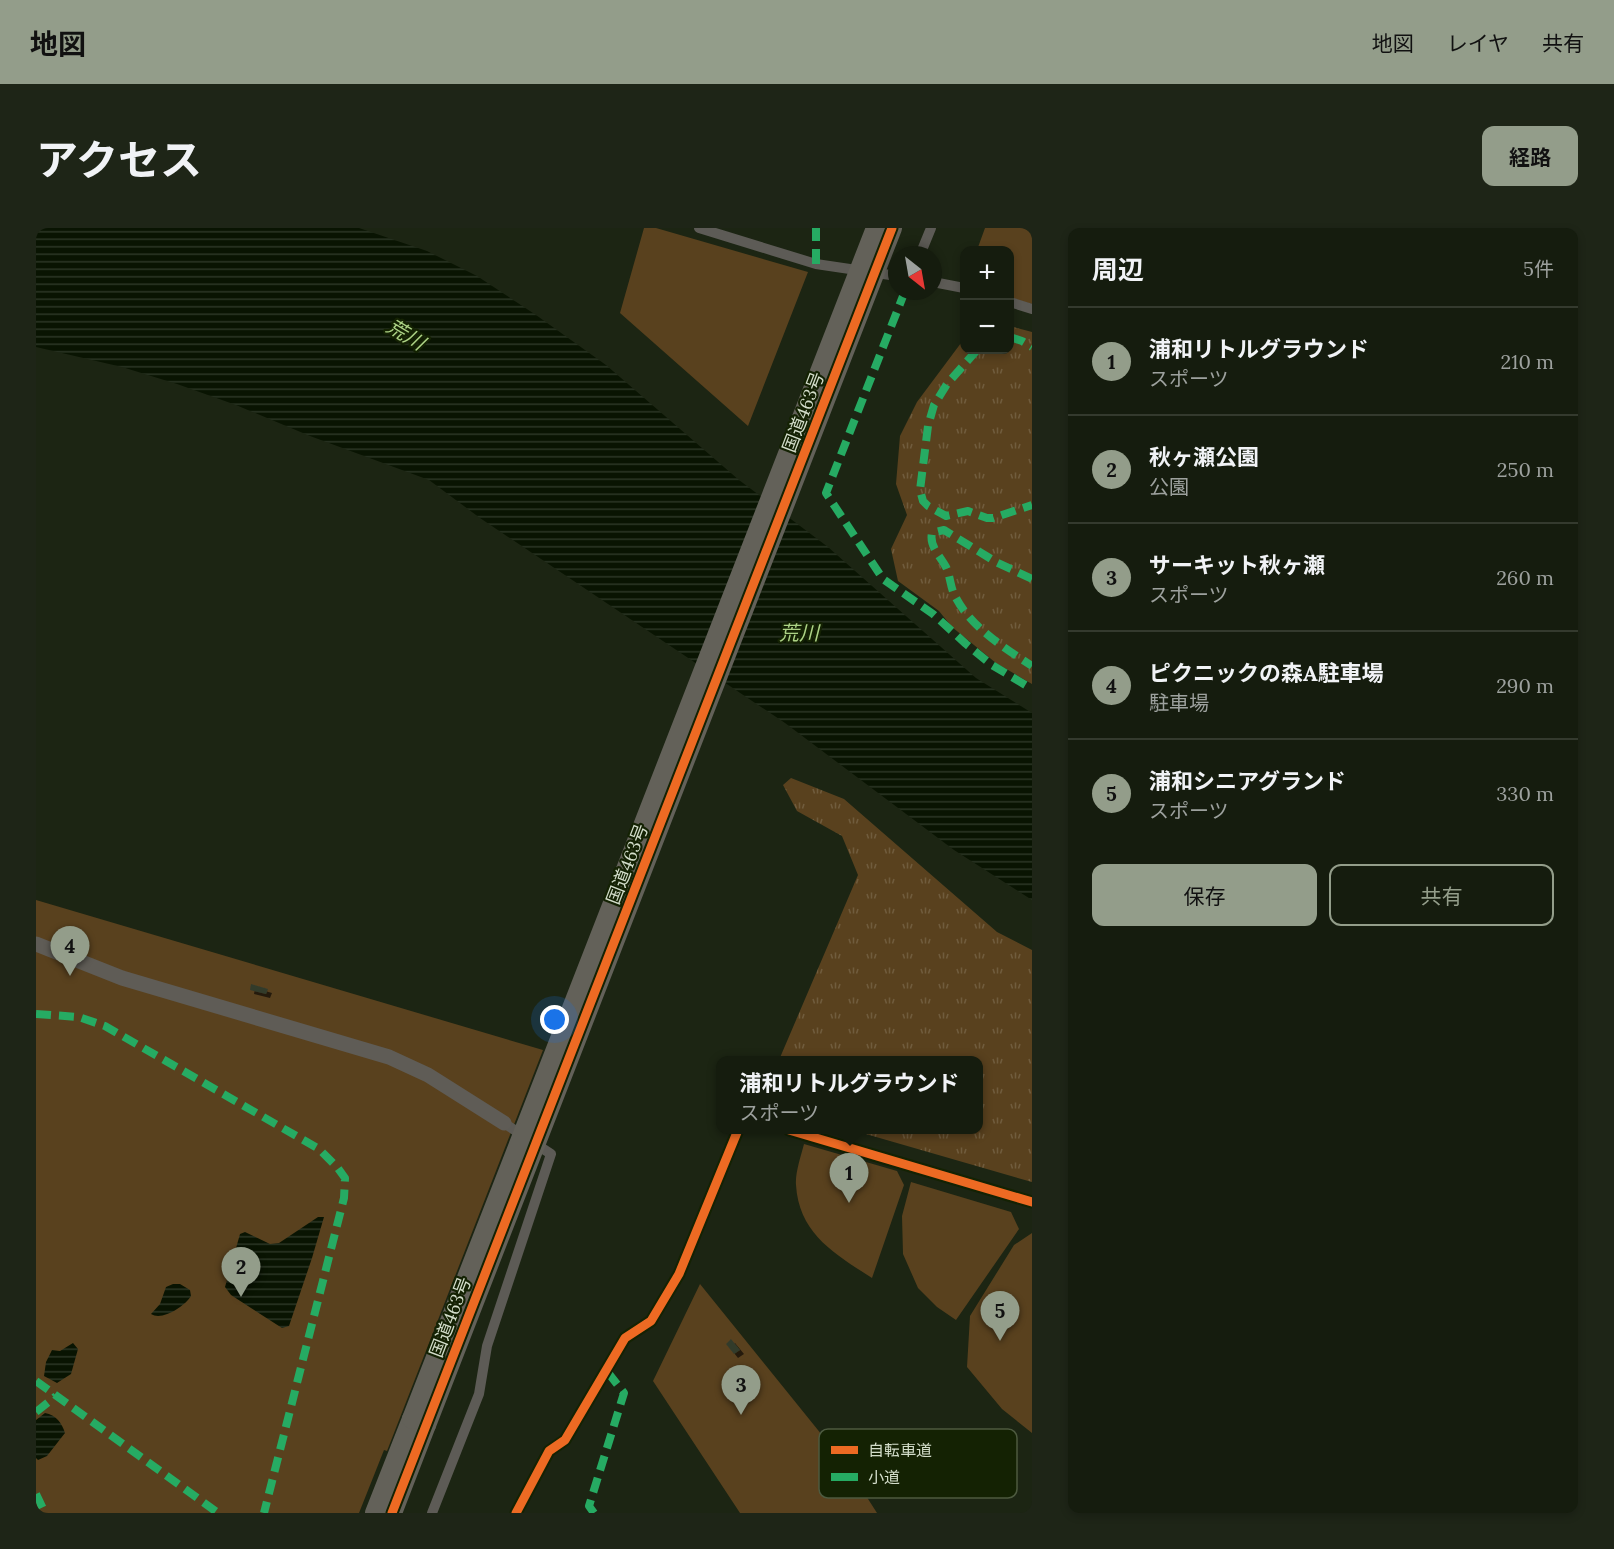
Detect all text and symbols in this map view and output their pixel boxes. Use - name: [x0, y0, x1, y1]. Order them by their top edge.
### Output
- text: 地図: [30, 26, 86, 62]
- text: 地図: [1372, 30, 1414, 57]
- text: レイヤ: [1447, 30, 1509, 57]
- text: 共有: [1542, 30, 1584, 57]
- button: 経路: [1482, 126, 1578, 186]
- text: アクセス: [36, 133, 202, 187]
- north arrow: [888, 246, 942, 300]
- map controls: [960, 246, 1014, 354]
- button: +: [960, 246, 1014, 300]
- text: 周辺: [1092, 253, 1144, 286]
- text: 5件: [1523, 256, 1554, 281]
- button: −: [960, 300, 1014, 354]
- water label: 荒川: [382, 313, 431, 356]
- text: 浦和リトルグラウンド: [1149, 335, 1369, 363]
- text: 1: [1107, 349, 1116, 374]
- text: 210 m: [1500, 349, 1554, 374]
- text: スポーツ: [1149, 366, 1229, 391]
- street label: 国道463号: [777, 369, 829, 455]
- text: 秋ヶ瀬公園: [1149, 443, 1259, 471]
- text: 2: [1106, 457, 1117, 482]
- text: 250 m: [1497, 457, 1554, 482]
- text: 公園: [1149, 474, 1189, 499]
- text: サーキット秋ヶ瀬: [1149, 551, 1325, 579]
- text: 3: [1106, 565, 1117, 590]
- text: 260 m: [1496, 565, 1554, 590]
- text: スポーツ: [1149, 582, 1229, 607]
- water label: 荒川: [779, 620, 821, 645]
- text: ピクニックの森A駐車場: [1149, 659, 1384, 687]
- text: 4: [1106, 673, 1117, 698]
- text: 290 m: [1496, 673, 1554, 698]
- text: 駐車場: [1149, 690, 1209, 715]
- text: 浦和シニアグランド: [1149, 767, 1346, 795]
- text: 5: [1106, 781, 1117, 806]
- text: 330 m: [1496, 781, 1554, 806]
- text: スポーツ: [1149, 798, 1229, 823]
- street label: 国道463号: [601, 821, 653, 907]
- button: 保存: [1092, 864, 1317, 926]
- button: 共有: [1329, 864, 1554, 926]
- pin: 4: [51, 926, 90, 976]
- your location: [540, 1005, 569, 1034]
- popup: [716, 1056, 983, 1134]
- text: 浦和リトルグラウンド: [739, 1069, 960, 1097]
- text: スポーツ: [739, 1100, 819, 1125]
- pin: 1: [830, 1154, 868, 1203]
- pin: 2: [222, 1248, 260, 1297]
- street label: 国道463号: [424, 1274, 476, 1360]
- pin: 5: [980, 1292, 1020, 1341]
- pin: 3: [722, 1366, 760, 1415]
- legend: [819, 1429, 1017, 1498]
- text: 自転車道: [868, 1440, 932, 1460]
- text: 小道: [868, 1467, 900, 1487]

